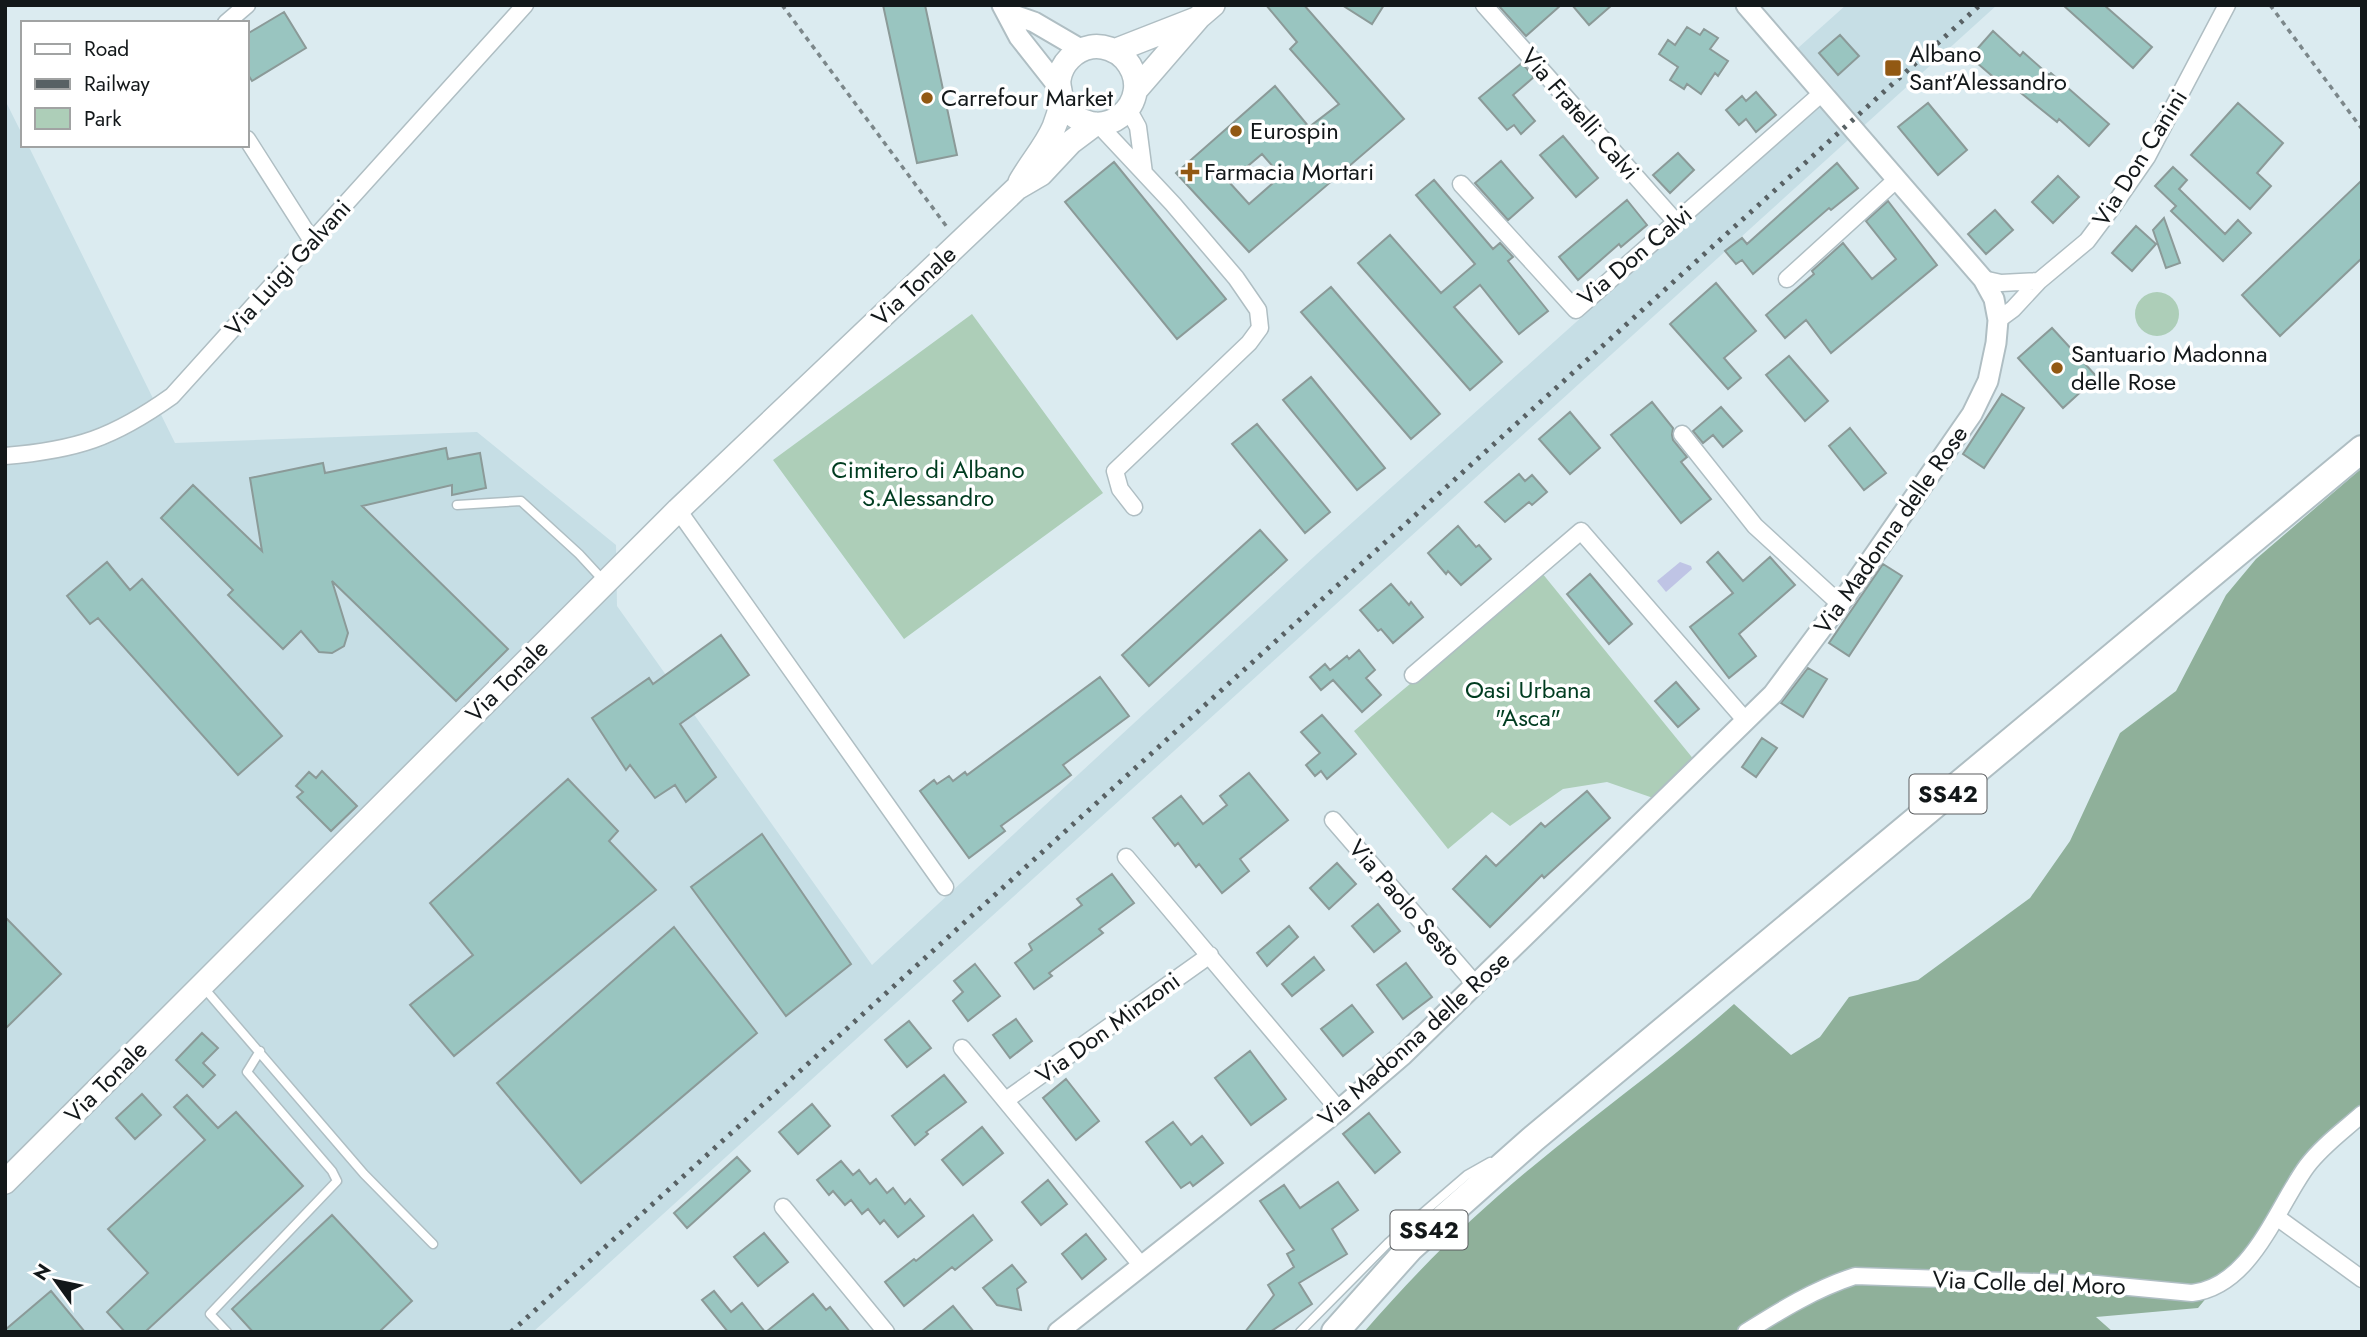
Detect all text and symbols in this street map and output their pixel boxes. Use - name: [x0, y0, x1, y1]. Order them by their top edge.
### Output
- legend: [21, 21, 248, 147]
- text: Road: [84, 34, 129, 64]
- place label: Albano Sant’Alessandro: [1909, 36, 2067, 99]
- street label: Via Fratelli Calvi: [1513, 40, 1648, 187]
- marker: Albano Sant’Alessandro: [1883, 58, 1903, 78]
- text: Railway: [84, 69, 150, 99]
- place label: Carrefour Market: [941, 80, 1113, 115]
- street label: Via Don Canini: [2083, 82, 2196, 233]
- marker: Carrefour Market: [919, 90, 935, 106]
- text: Park: [84, 104, 122, 134]
- place label: Eurospin: [1250, 113, 1339, 148]
- marker: Eurospin: [1228, 123, 1244, 139]
- place label: Farmacia Mortari: [1204, 154, 1374, 189]
- marker: Farmacia Mortari: [1182, 164, 1198, 180]
- street label: Via Luigi Galvani: [217, 191, 359, 344]
- street label: Via Don Calvi: [1570, 197, 1700, 314]
- street label: Via Tonale: [863, 237, 964, 334]
- place label: Santuario Madonna delle Rose: [2071, 336, 2268, 399]
- marker: Santuario Madonna delle Rose: [2049, 360, 2065, 376]
- street label: Via Madonna delle Rose: [1805, 418, 1976, 641]
- park label: Cimitero di Albano S.Alessandro: [831, 452, 1025, 515]
- street label: Via Tonale: [457, 631, 556, 730]
- park label: Oasi Urbana "Asca": [1465, 672, 1591, 735]
- road number: SS42: [1910, 774, 1986, 814]
- street label: Via Paolo Sesto: [1340, 832, 1470, 974]
- street label: Via Madonna delle Rose: [1310, 943, 1517, 1135]
- street label: Via Don Minzoni: [1028, 963, 1187, 1092]
- street label: Via Tonale: [56, 1032, 155, 1131]
- road number: SS42: [1390, 1210, 1468, 1250]
- north arrow: [21, 1246, 91, 1316]
- text: N: [27, 1258, 58, 1286]
- street label: Via Colle del Moro: [1932, 1262, 2126, 1303]

